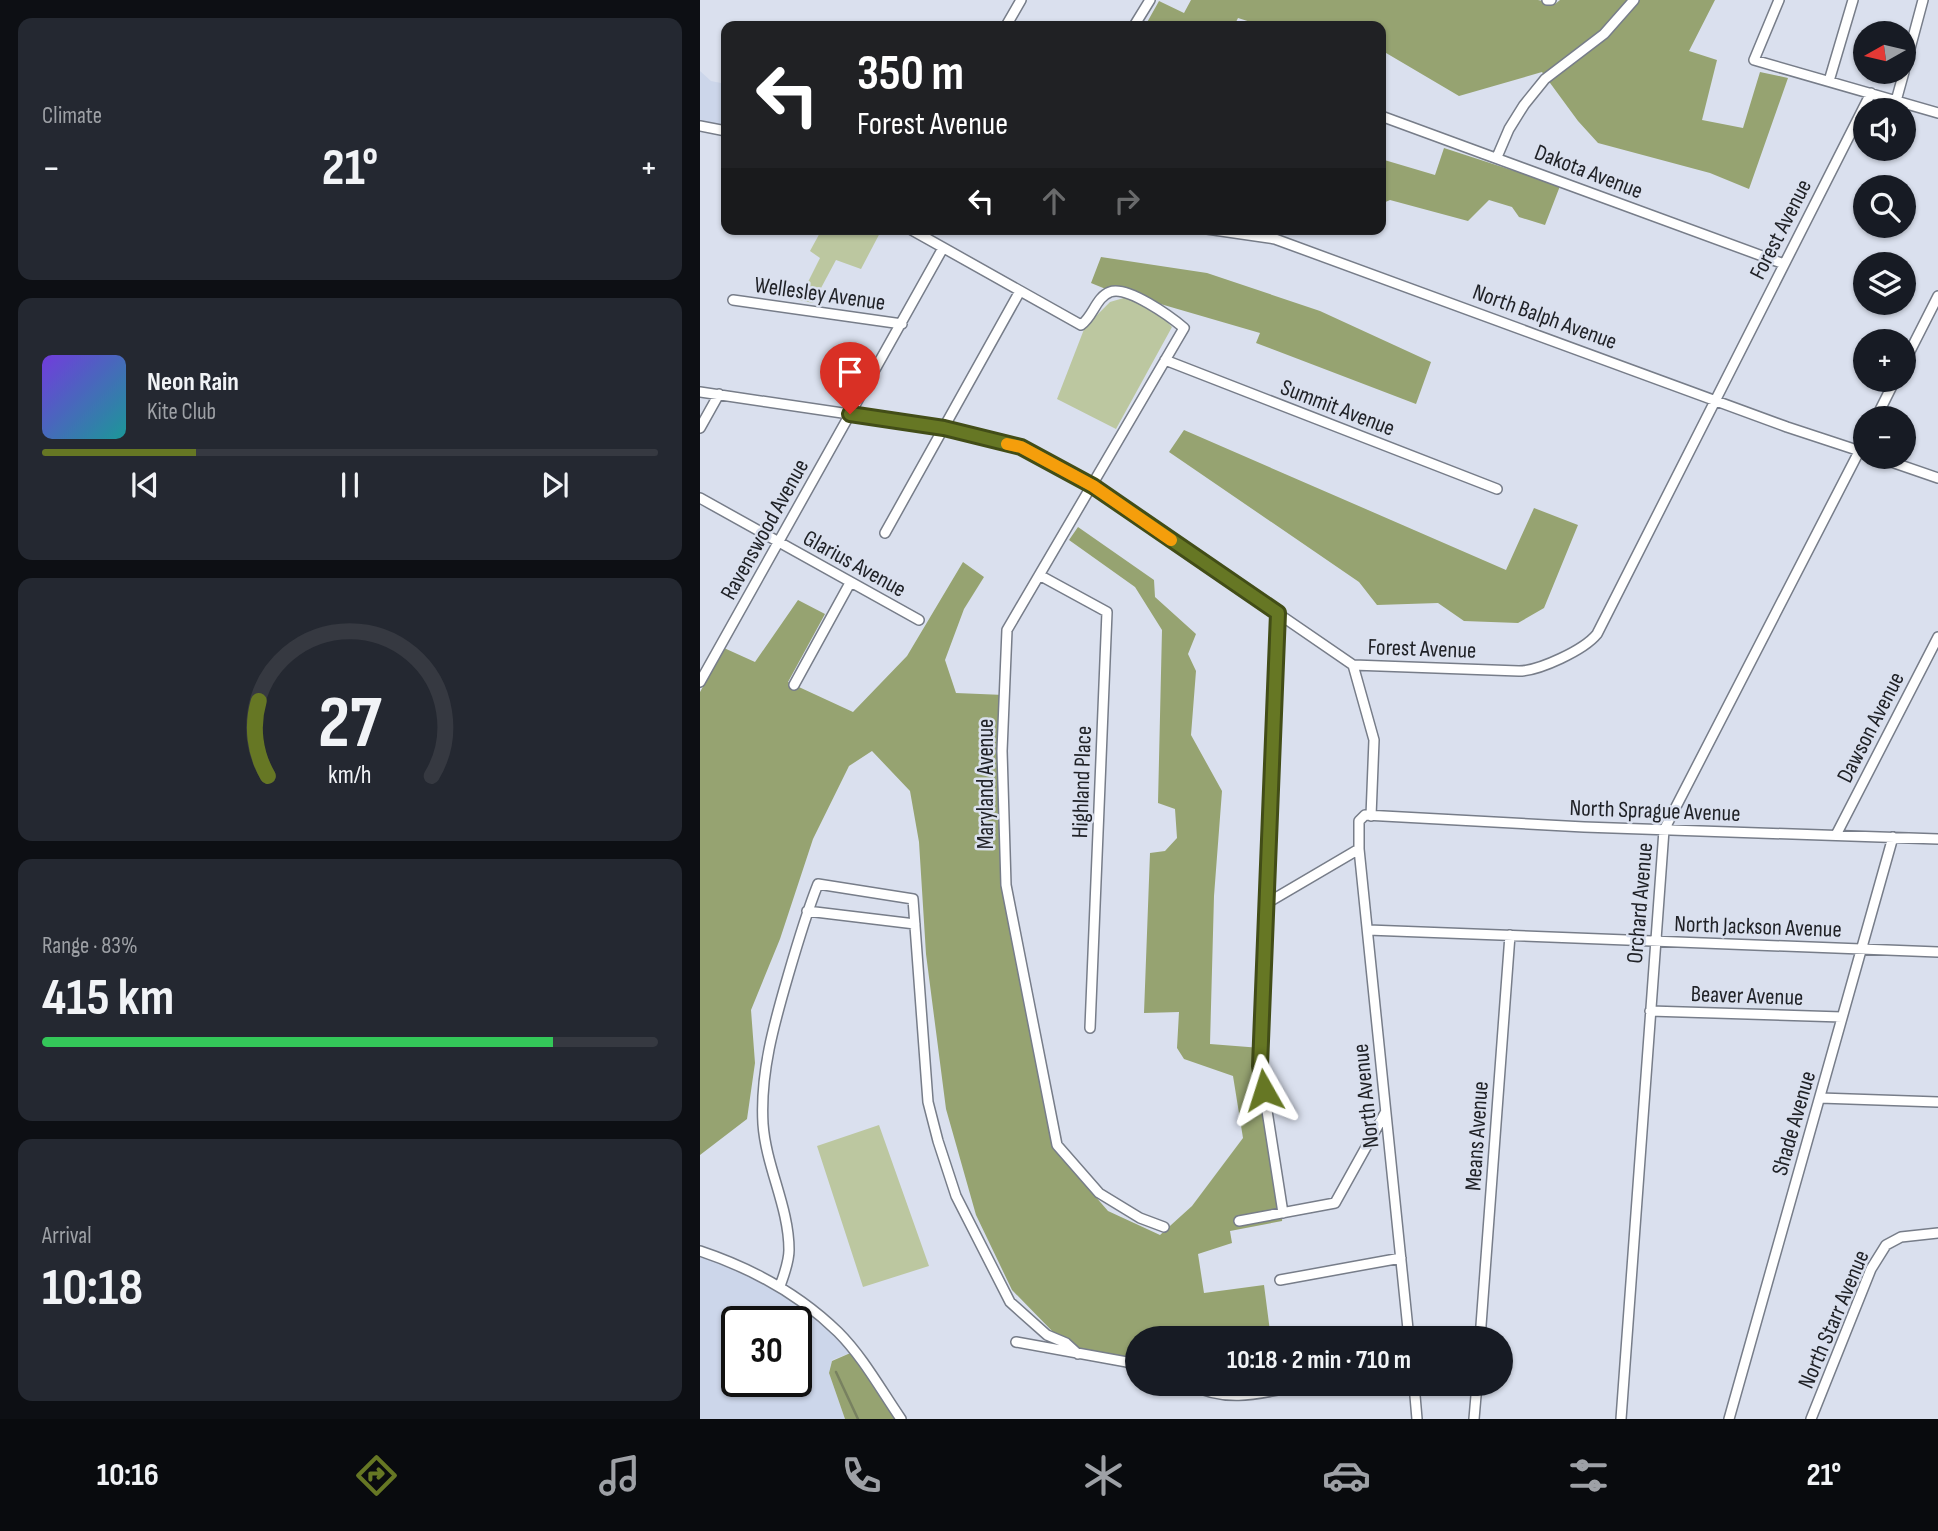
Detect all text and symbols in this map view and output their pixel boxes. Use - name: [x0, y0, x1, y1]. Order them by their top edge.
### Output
- north arrow: [1853, 21, 1916, 84]
- map controls: [1853, 21, 1916, 469]
- text: 350 m: [857, 45, 964, 104]
- icon: left: [742, 49, 833, 140]
- button: sound: [1853, 98, 1916, 161]
- text: Climate: [42, 102, 102, 130]
- text: Forest Avenue: [857, 105, 1008, 144]
- text: 21°: [322, 137, 378, 200]
- street label: Dakota Avenue: [1531, 139, 1647, 205]
- text: −: [42, 146, 61, 191]
- text: +: [639, 146, 658, 191]
- street label: Forest Avenue: [1744, 175, 1818, 284]
- button: search: [1853, 175, 1916, 238]
- icon: left: [962, 182, 1000, 220]
- icon: ahead: [1035, 182, 1073, 220]
- icon: right: [1108, 182, 1146, 220]
- button: layers: [1853, 252, 1916, 315]
- street label: Wellesley Avenue: [753, 271, 887, 317]
- street label: North Balph Avenue: [1469, 278, 1621, 356]
- button: +: [1853, 329, 1916, 392]
- pin: [820, 342, 880, 414]
- icon: arrive: [831, 353, 869, 391]
- text: Neon Rain: [147, 367, 239, 398]
- street label: Summit Avenue: [1277, 373, 1399, 443]
- text: Kite Club: [147, 398, 216, 426]
- button: −: [1853, 406, 1916, 469]
- street label: Ravenswood Avenue: [715, 454, 815, 605]
- icon: previous: [126, 466, 164, 504]
- icon: pause: [331, 466, 369, 504]
- icon: next: [536, 466, 574, 504]
- street label: Glarius Avenue: [798, 524, 911, 604]
- street label: Forest Avenue: [1367, 633, 1477, 665]
- street label: Dawson Avenue: [1831, 667, 1911, 787]
- text: 27: [318, 680, 382, 768]
- street label: Maryland Avenue: [972, 719, 1000, 849]
- street label: Highland Place: [1066, 725, 1098, 839]
- text: km/h: [328, 759, 372, 790]
- street label: North Sprague Avenue: [1569, 794, 1741, 828]
- street label: Orchard Avenue: [1621, 842, 1659, 965]
- street label: North Jackson Avenue: [1674, 910, 1842, 944]
- text: Range · 83%: [42, 932, 138, 960]
- text: 415 km: [42, 967, 174, 1030]
- street label: Beaver Avenue: [1690, 980, 1804, 1012]
- street label: North Avenue: [1347, 1042, 1385, 1150]
- position arrow: [1227, 1053, 1301, 1127]
- street label: Shade Avenue: [1766, 1068, 1822, 1179]
- street label: Means Avenue: [1459, 1080, 1495, 1192]
- text: Arrival: [42, 1222, 91, 1250]
- street label: North Starr Avenue: [1792, 1246, 1876, 1393]
- text: 10:18: [42, 1257, 143, 1320]
- speed limit sign: 30: [721, 1306, 812, 1397]
- text: 10:18 · 2 min · 710 m: [1227, 1345, 1411, 1376]
- icon: directions: [352, 1451, 401, 1500]
- icon: music: [595, 1451, 644, 1500]
- icon: phone: [837, 1451, 886, 1500]
- icon: climate: [1079, 1451, 1128, 1500]
- icon: car: [1322, 1451, 1371, 1500]
- icon: filters: [1564, 1451, 1613, 1500]
- text: 10:16: [97, 1456, 159, 1495]
- text: 21°: [1806, 1456, 1841, 1495]

